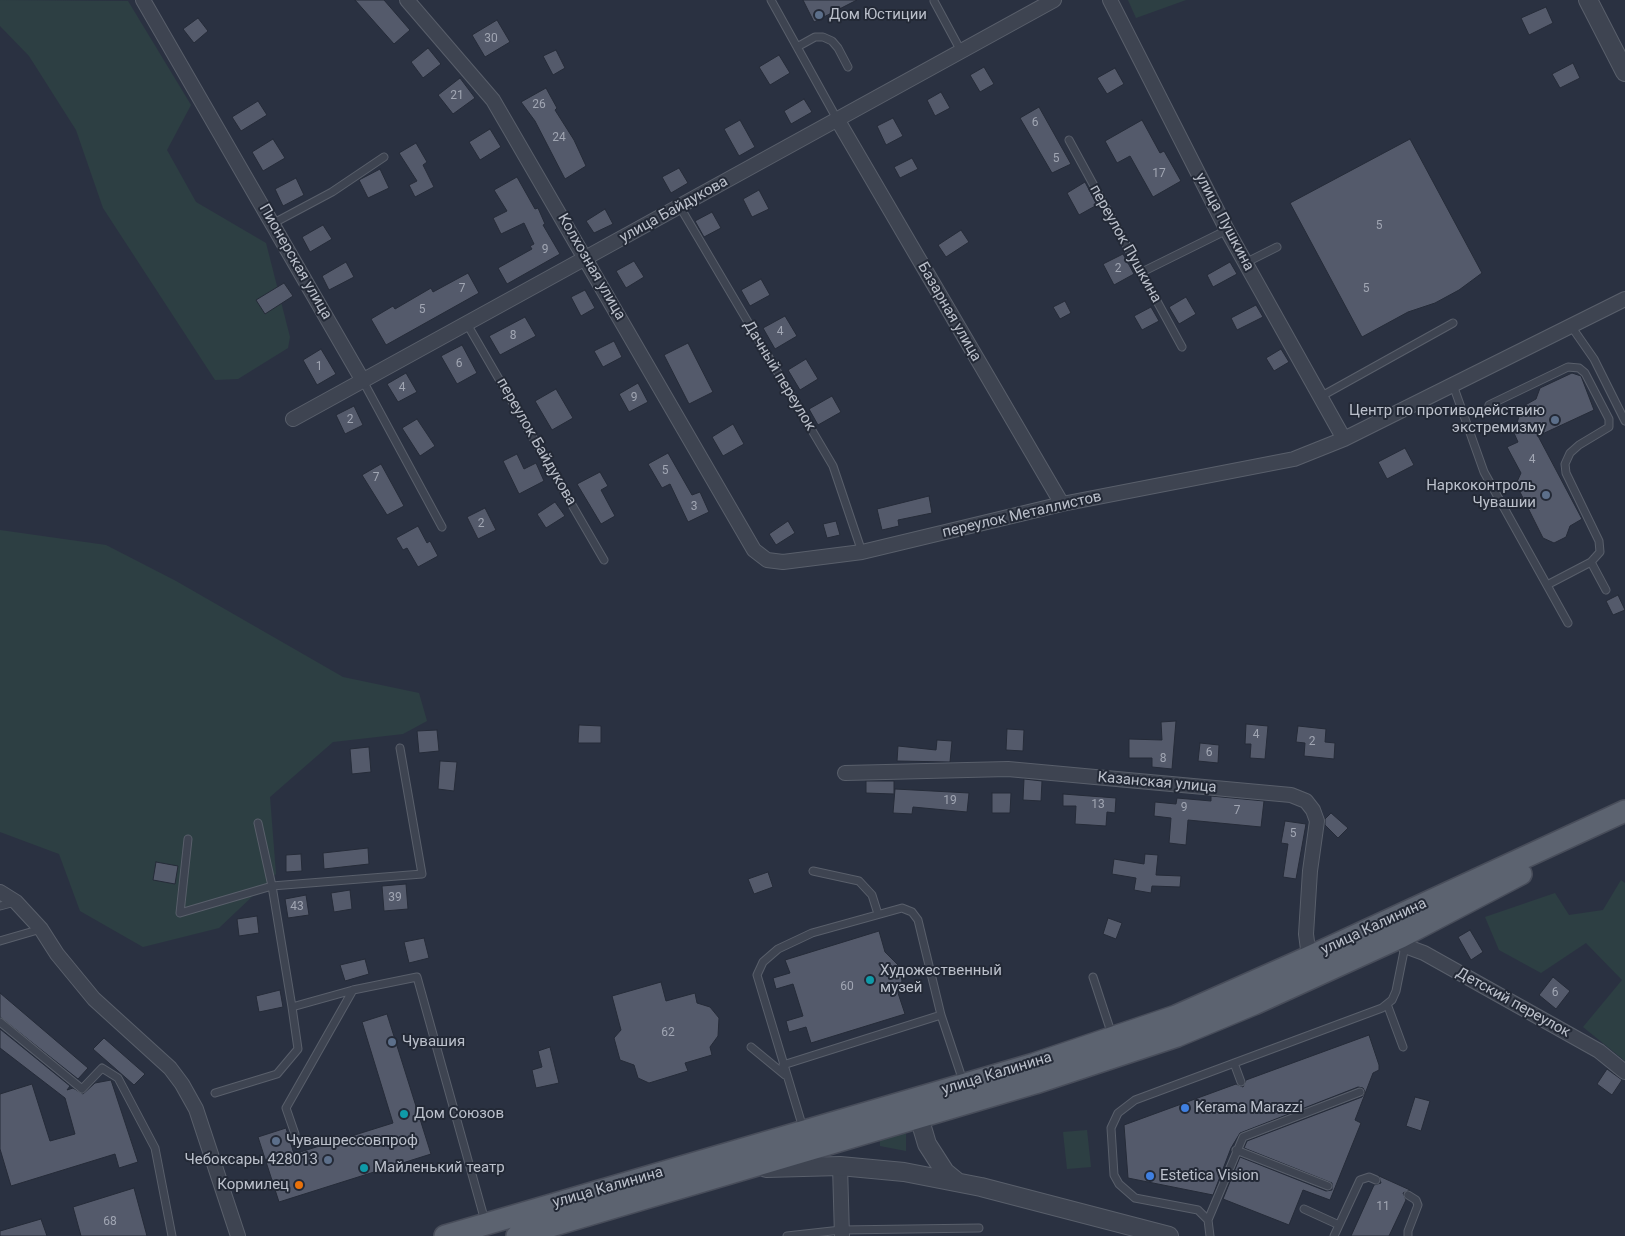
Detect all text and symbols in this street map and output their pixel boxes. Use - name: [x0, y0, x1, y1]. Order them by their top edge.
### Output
- place label: Дом Юстиции: [829, 6, 927, 24]
- marker: Дом Юстиции: [813, 9, 825, 21]
- house number: 30: [484, 32, 498, 46]
- house number: 21: [450, 89, 464, 103]
- house number: 26: [532, 98, 546, 112]
- house number: 6: [1032, 116, 1038, 130]
- house number: 24: [552, 131, 566, 145]
- house number: 5: [1053, 152, 1059, 166]
- house number: 17: [1152, 167, 1166, 181]
- street label: улица Пушкина: [1191, 170, 1257, 274]
- street label: улица Байдукова: [617, 173, 731, 247]
- street label: переулок Пушкина: [1085, 182, 1165, 306]
- street label: Пионерская улица: [255, 201, 335, 323]
- street label: Колхозная улица: [553, 211, 629, 323]
- house number: 5: [1376, 219, 1382, 233]
- house number: 9: [542, 243, 548, 257]
- street label: Базарная улица: [913, 259, 985, 365]
- house number: 2: [1115, 262, 1121, 276]
- house number: 7: [459, 282, 465, 296]
- house number: 5: [1363, 282, 1369, 296]
- house number: 5: [419, 303, 425, 317]
- street label: Дачный переулок: [739, 318, 819, 434]
- house number: 4: [777, 325, 783, 339]
- house number: 8: [510, 329, 516, 343]
- house number: 6: [456, 357, 462, 371]
- house number: 1: [316, 360, 322, 374]
- street label: переулок Байдукова: [492, 375, 580, 509]
- house number: 4: [399, 381, 405, 395]
- house number: 9: [631, 391, 637, 405]
- place label: Центр по противодействию экстремизму: [1349, 402, 1545, 437]
- house number: 2: [347, 413, 353, 427]
- marker: Центр по противодействию экстремизму: [1549, 414, 1561, 426]
- house number: 4: [1529, 453, 1535, 467]
- house number: 5: [662, 464, 668, 478]
- house number: 7: [373, 471, 379, 485]
- place label: Наркоконтроль Чувашии: [1426, 477, 1536, 512]
- street label: переулок Металлистов: [941, 488, 1103, 542]
- marker: Наркоконтроль Чувашии: [1540, 489, 1552, 501]
- house number: 3: [691, 500, 697, 514]
- house number: 2: [478, 517, 484, 531]
- house number: 4: [1253, 728, 1259, 742]
- house number: 2: [1309, 735, 1315, 749]
- house number: 6: [1206, 746, 1212, 760]
- house number: 8: [1160, 752, 1166, 766]
- street label: Казанская улица: [1097, 769, 1217, 797]
- house number: 19: [943, 794, 957, 808]
- house number: 13: [1091, 798, 1105, 812]
- house number: 9: [1181, 801, 1187, 815]
- house number: 7: [1234, 804, 1240, 818]
- house number: 5: [1290, 827, 1296, 841]
- house number: 39: [388, 891, 402, 905]
- street label: улица Калинина: [1318, 895, 1430, 959]
- house number: 43: [290, 900, 304, 914]
- place label: Художественный музей: [880, 962, 1002, 997]
- street label: Детский переулок: [1453, 964, 1573, 1042]
- marker: Художественный музей: [864, 974, 876, 986]
- house number: 60: [840, 980, 854, 994]
- house number: 6: [1552, 986, 1558, 1000]
- house number: 62: [661, 1026, 675, 1040]
- place label: Чувашия: [402, 1033, 465, 1051]
- marker: Чувашия: [386, 1036, 398, 1048]
- street label: улица Калинина: [940, 1049, 1054, 1099]
- place label: Kerama Marazzi: [1195, 1099, 1303, 1117]
- marker: Kerama Marazzi: [1179, 1102, 1191, 1114]
- place label: Дом Союзов: [414, 1105, 504, 1123]
- marker: Дом Союзов: [398, 1108, 410, 1120]
- place label: Чувашрессовпроф: [286, 1132, 418, 1150]
- marker: Чувашрессовпроф: [270, 1135, 282, 1147]
- place label: Чебоксары 428013: [185, 1151, 318, 1169]
- marker: Чебоксары 428013: [322, 1154, 334, 1166]
- place label: Майленький театр: [374, 1159, 505, 1177]
- marker: Майленький театр: [358, 1162, 370, 1174]
- street label: улица Калинина: [551, 1164, 665, 1212]
- place label: Estetica Vision: [1160, 1167, 1259, 1185]
- marker: Estetica Vision: [1144, 1170, 1156, 1182]
- place label: Кормилец: [217, 1176, 289, 1194]
- marker: Кормилец: [293, 1179, 305, 1191]
- house number: 11: [1376, 1200, 1390, 1214]
- house number: 68: [103, 1215, 117, 1229]

